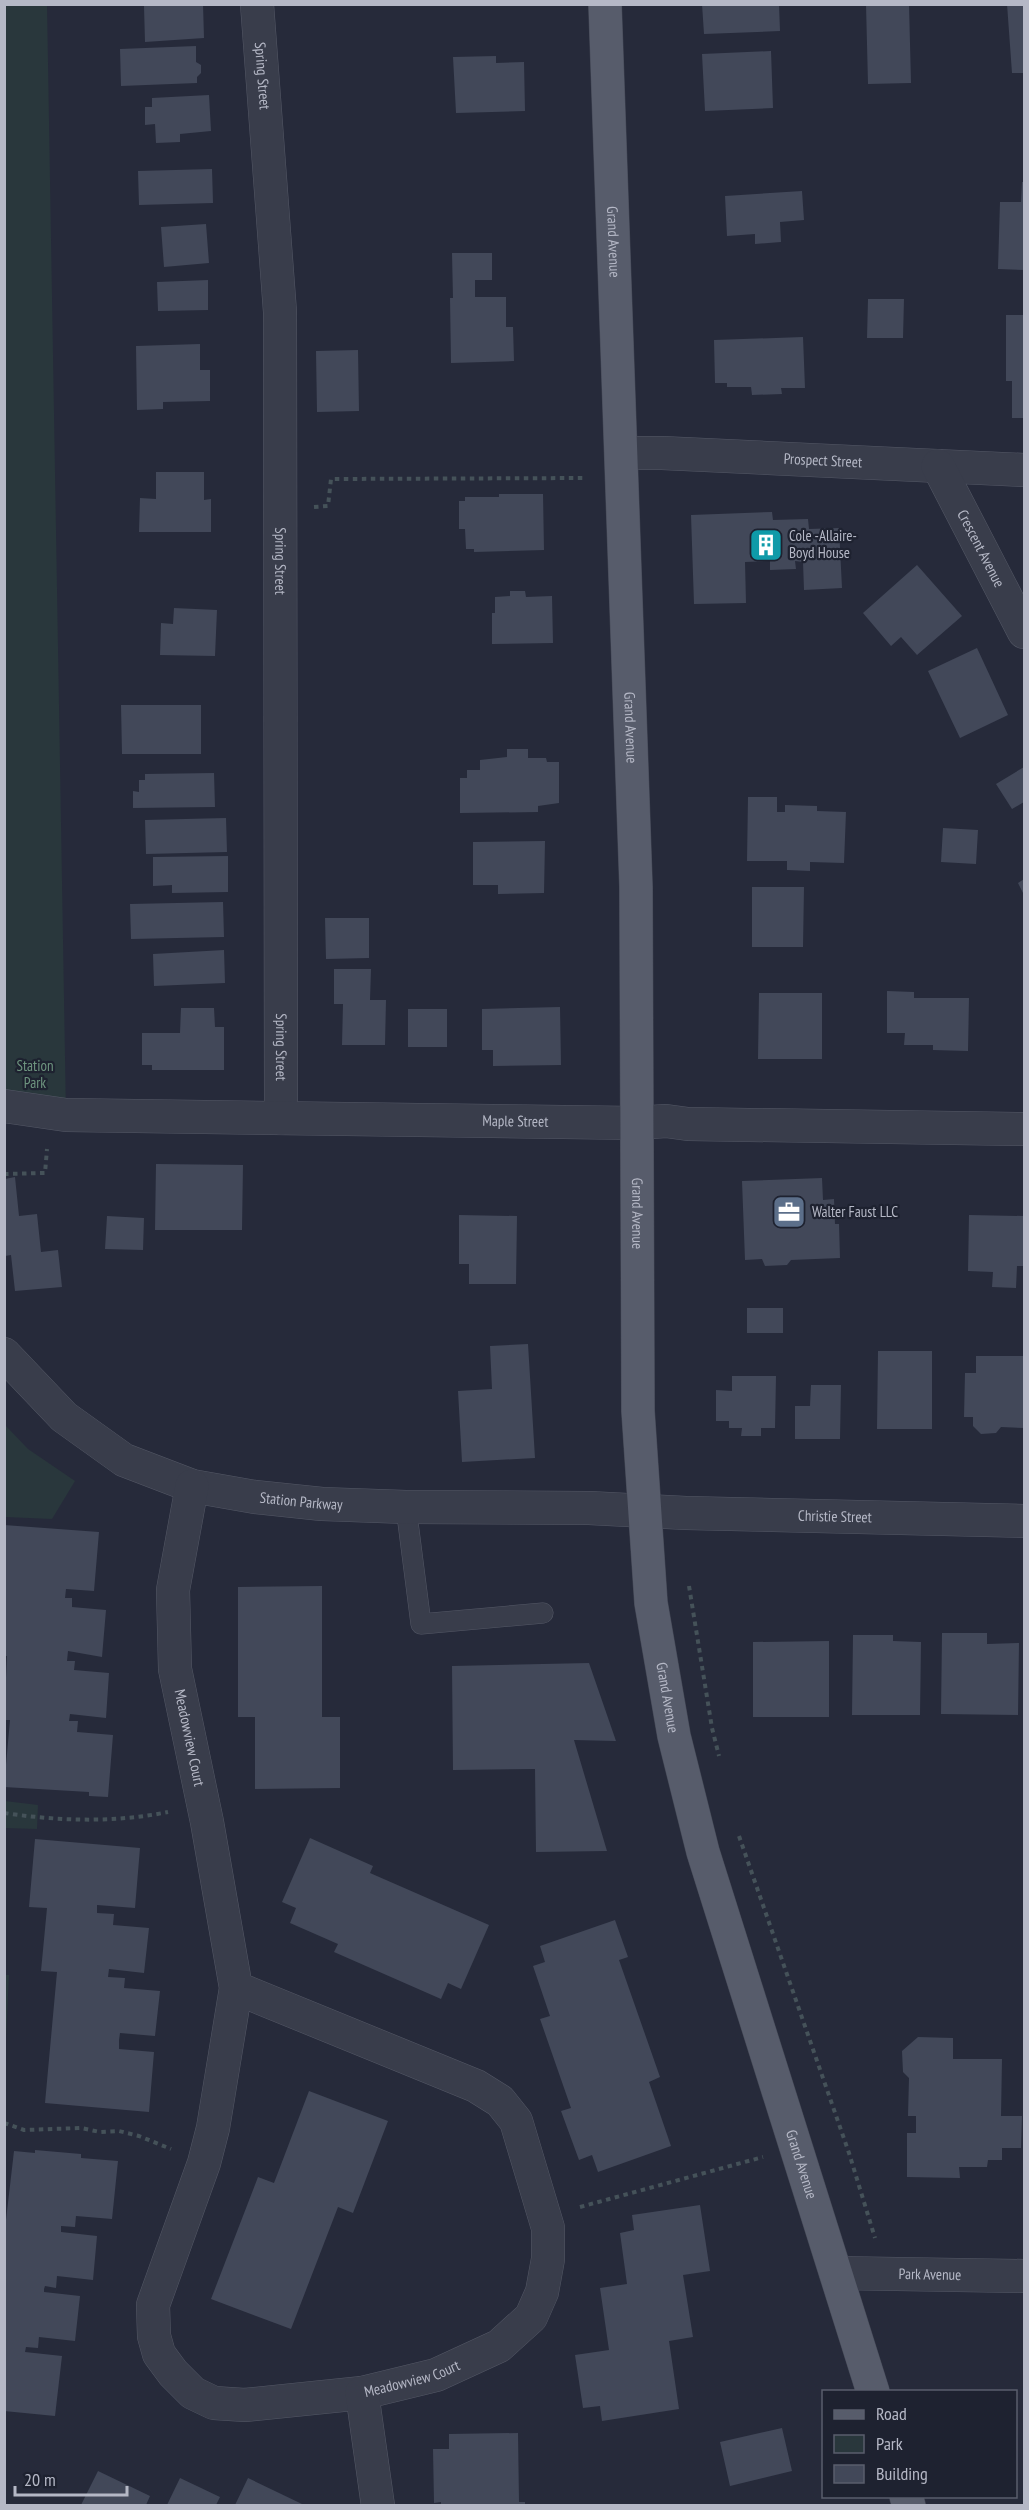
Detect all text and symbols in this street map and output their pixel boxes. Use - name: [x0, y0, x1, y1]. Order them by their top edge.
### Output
- street label: Spring Street: [251, 41, 275, 110]
- street label: Grand Avenue: [603, 206, 625, 278]
- street label: Prospect Street: [783, 449, 862, 471]
- street label: Crescent Avenue: [953, 506, 1009, 590]
- place label: Cole -Allaire- Boyd House: [789, 526, 857, 562]
- street label: Spring Street: [271, 527, 290, 595]
- building icon: Cole -Allaire- Boyd House: [748, 527, 784, 563]
- street label: Grand Avenue: [620, 692, 642, 764]
- street label: Spring Street: [272, 1013, 291, 1081]
- park label: Station Park: [17, 1056, 54, 1092]
- street label: Maple Street: [482, 1111, 548, 1131]
- street label: Grand Avenue: [628, 1178, 647, 1249]
- office icon: Walter Faust LLC: [771, 1194, 807, 1230]
- place label: Walter Faust LLC: [812, 1202, 898, 1221]
- street label: Station Parkway: [259, 1488, 343, 1514]
- street label: Christie Street: [798, 1506, 872, 1526]
- street label: Grand Avenue: [652, 1661, 683, 1734]
- street label: Meadowview Court: [170, 1687, 209, 1788]
- street label: Grand Avenue: [782, 2127, 822, 2201]
- street label: Park Avenue: [898, 2264, 962, 2284]
- street label: Meadowview Court: [362, 2355, 463, 2401]
- legend: [822, 2390, 1017, 2498]
- text: Road: [876, 2402, 907, 2425]
- text: Park: [876, 2432, 903, 2455]
- scale bar: [15, 2459, 128, 2497]
- text: Building: [876, 2462, 928, 2485]
- text: 20 m: [24, 2468, 56, 2491]

